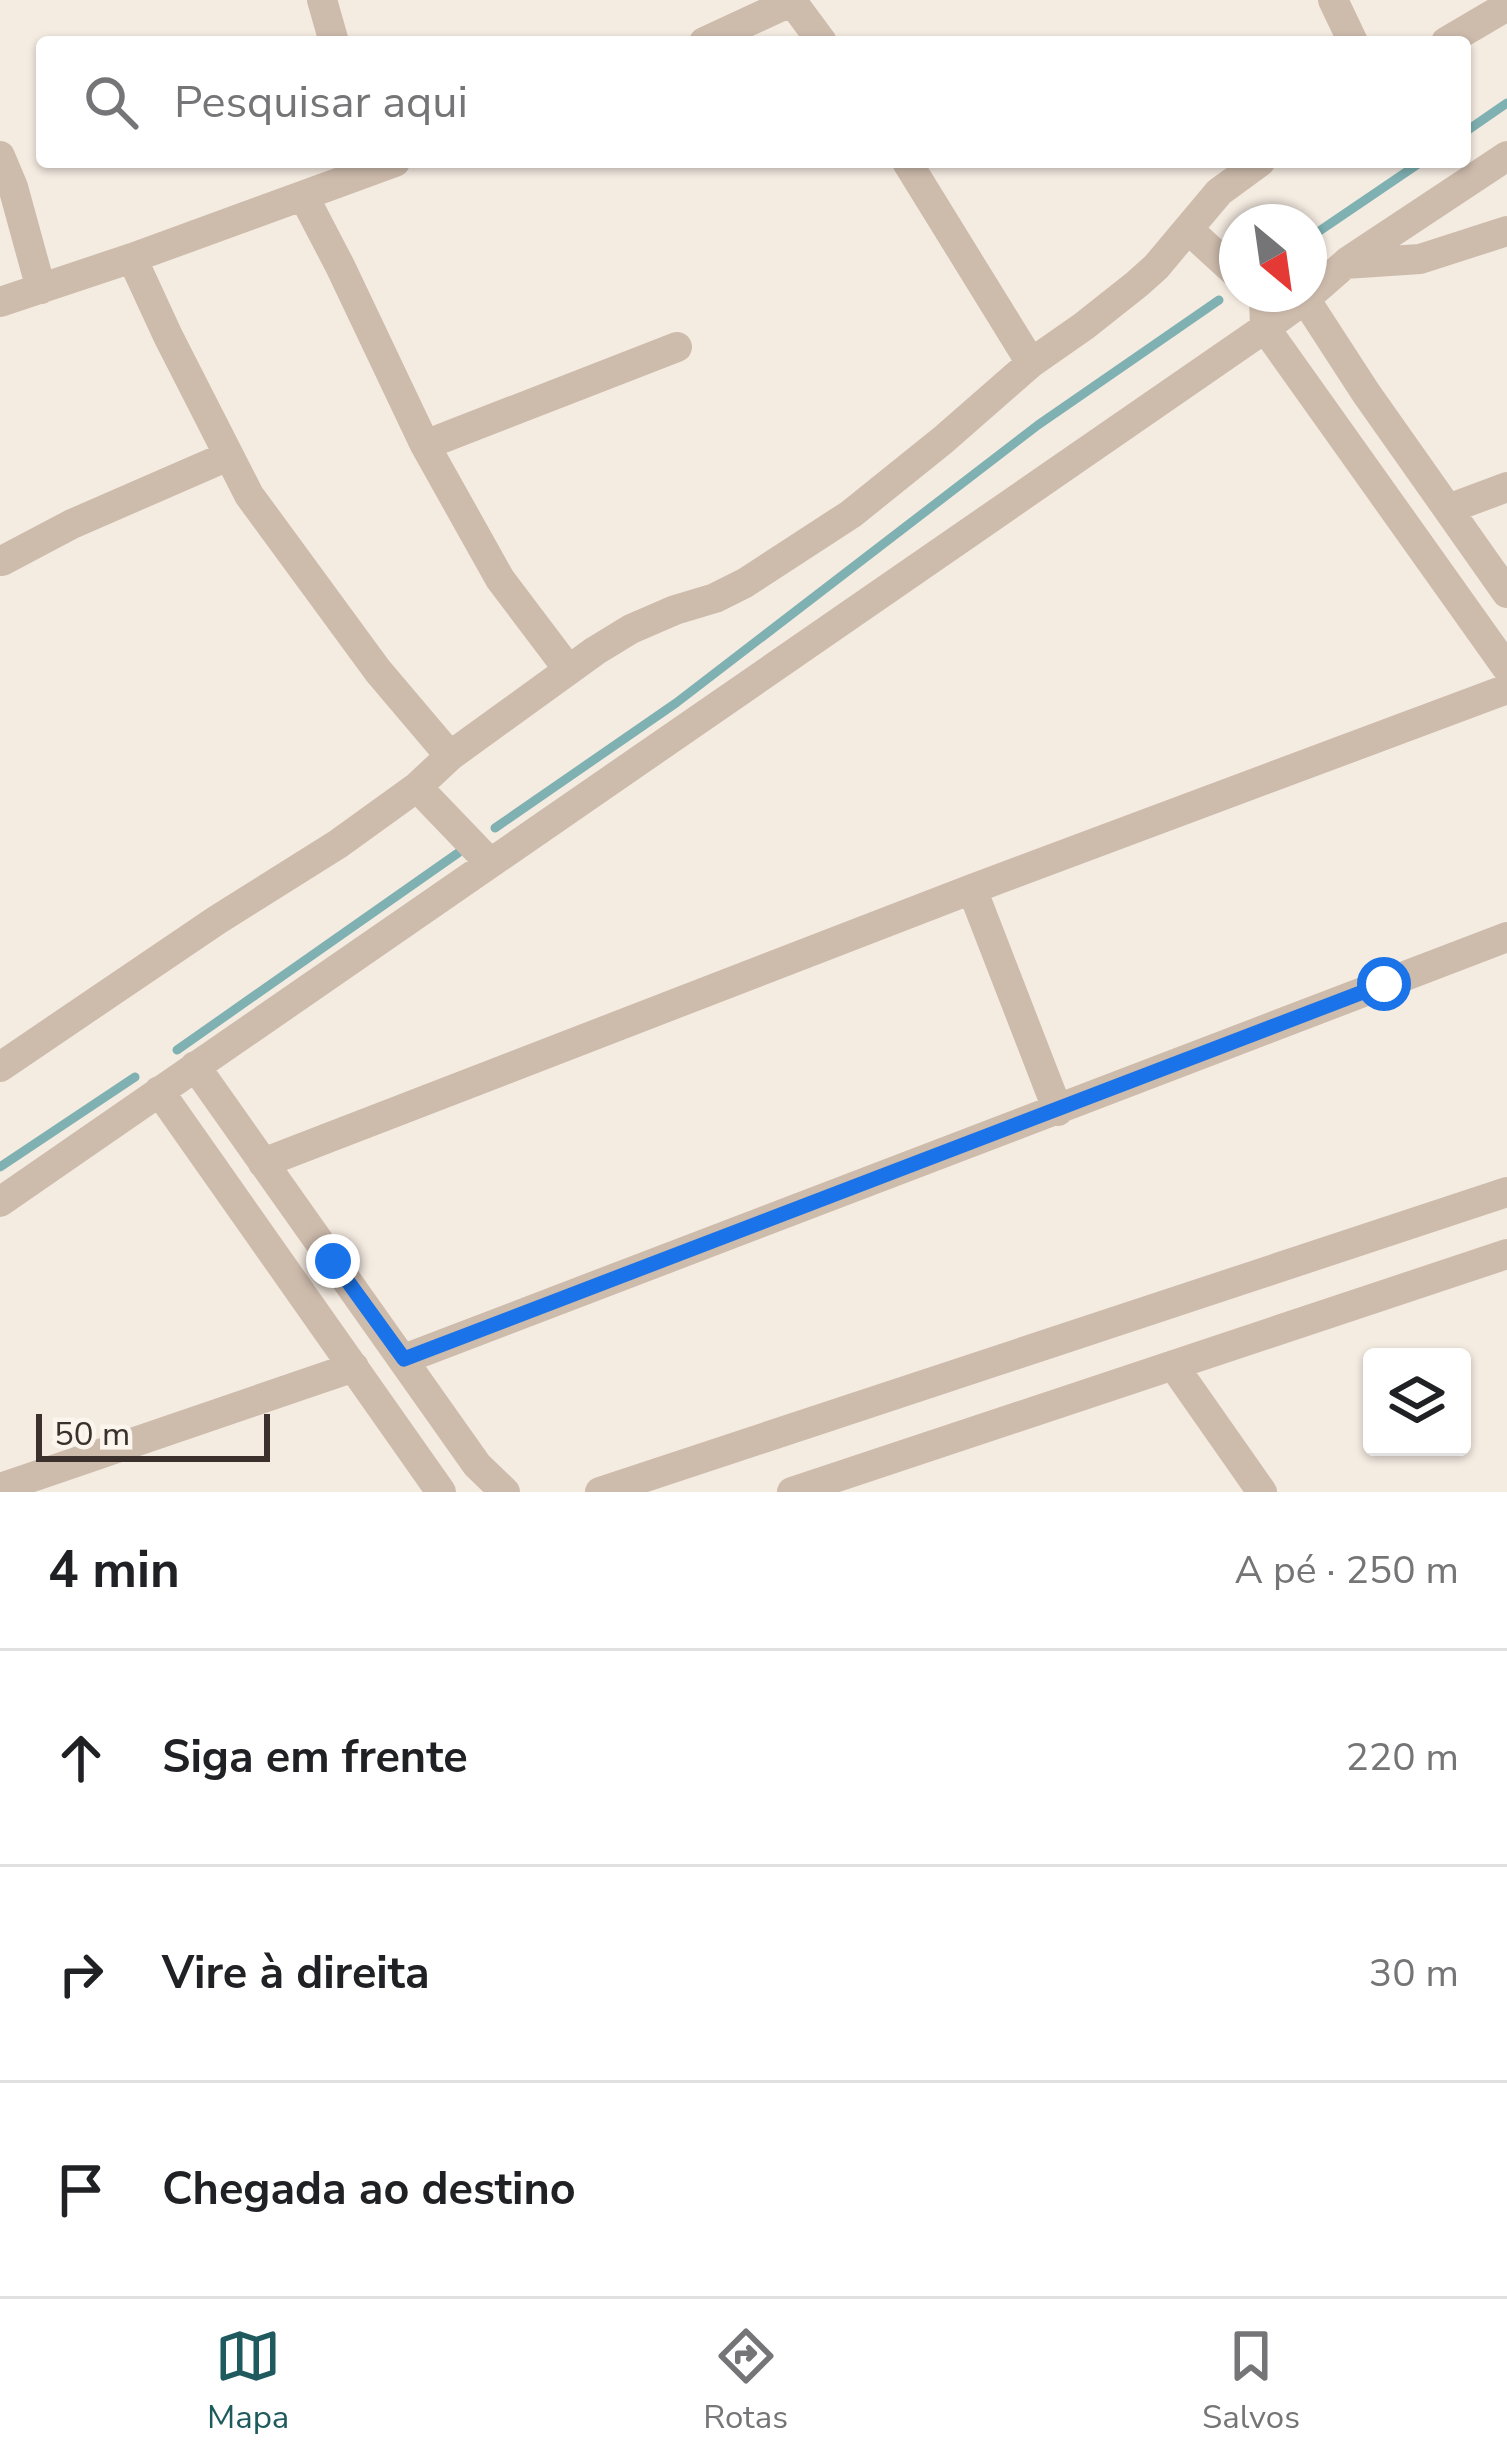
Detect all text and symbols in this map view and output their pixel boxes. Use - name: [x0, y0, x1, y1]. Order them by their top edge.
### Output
- search box: [36, 36, 1471, 168]
- icon: search: [78, 69, 144, 135]
- text: Pesquisar aqui: [174, 72, 468, 133]
- north arrow: [1219, 204, 1327, 312]
- route start: [1357, 957, 1411, 1011]
- route end: [306, 1234, 360, 1288]
- map controls: [1363, 1348, 1471, 1456]
- button: layers: [1363, 1348, 1471, 1456]
- scale bar: [36, 1408, 270, 1461]
- text: 50 m: [54, 1412, 130, 1457]
- text: 4 min: [48, 1535, 180, 1605]
- text: A pé · 250 m: [1235, 1544, 1459, 1597]
- icon: ahead: [48, 1725, 114, 1791]
- text: Siga em frente: [162, 1727, 468, 1788]
- text: 220 m: [1345, 1731, 1459, 1784]
- icon: right: [48, 1941, 114, 2007]
- text: Vire à direita: [162, 1943, 430, 2004]
- text: 30 m: [1369, 1947, 1459, 2000]
- icon: arrive: [48, 2157, 114, 2223]
- text: Chegada ao destino: [162, 2159, 576, 2220]
- tab: Mapa: [207, 2323, 289, 2440]
- tab: Rotas: [703, 2323, 788, 2440]
- tab: Salvos: [1202, 2323, 1300, 2440]

